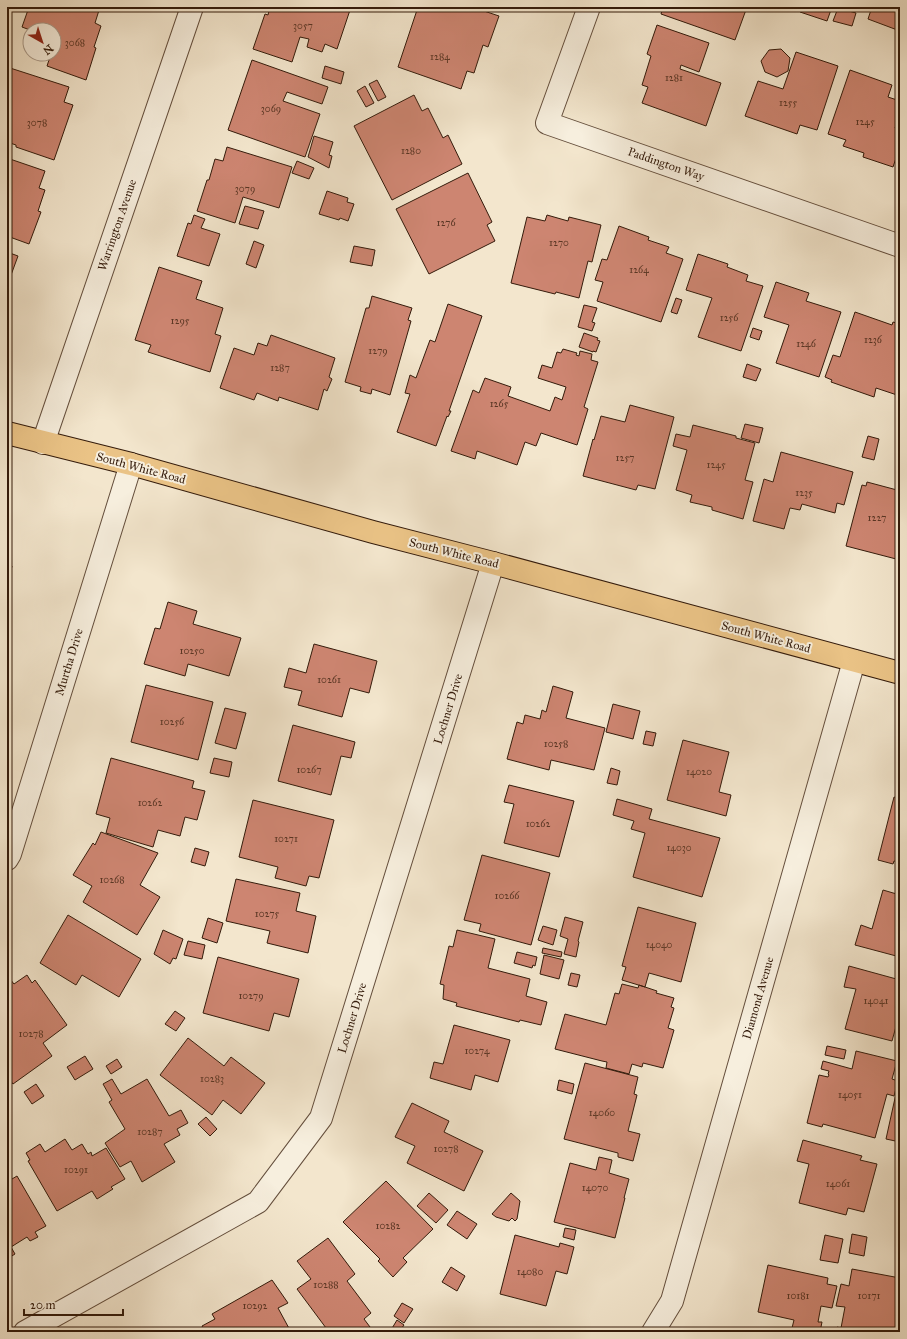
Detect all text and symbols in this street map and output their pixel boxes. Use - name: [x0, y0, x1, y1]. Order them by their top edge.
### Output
- house number: 3057: [293, 20, 313, 32]
- north arrow: [22, 22, 62, 62]
- house number: 3068: [65, 37, 85, 49]
- text: N: [40, 41, 56, 58]
- house number: 1284: [430, 51, 450, 63]
- house number: 1281: [665, 72, 683, 84]
- house number: 1255: [779, 97, 797, 109]
- house number: 3069: [261, 103, 281, 115]
- house number: 1245: [855, 116, 875, 128]
- house number: 3078: [27, 117, 47, 129]
- street label: Paddington Way: [626, 144, 706, 185]
- house number: 1280: [401, 145, 421, 157]
- street label: Warrington Avenue: [95, 177, 140, 273]
- house number: 3079: [235, 183, 255, 195]
- house number: 1276: [436, 217, 456, 229]
- house number: 1270: [549, 237, 569, 249]
- house number: 1264: [629, 264, 649, 276]
- house number: 1256: [720, 312, 739, 324]
- house number: 1295: [171, 315, 190, 327]
- house number: 1236: [864, 334, 883, 346]
- house number: 1246: [796, 338, 817, 350]
- house number: 1279: [368, 345, 388, 357]
- house number: 1287: [270, 362, 290, 374]
- house number: 1265: [490, 398, 509, 410]
- street label: South White Road: [95, 449, 187, 487]
- house number: 1257: [616, 452, 634, 464]
- house number: 1245: [706, 459, 726, 471]
- house number: 1235: [795, 487, 813, 499]
- house number: 1227: [868, 512, 886, 524]
- street label: South White Road: [408, 535, 500, 571]
- street label: South White Road: [720, 618, 812, 656]
- street label: Murtha Drive: [52, 627, 86, 697]
- house number: 10250: [179, 645, 205, 657]
- street label: Lochner Drive: [431, 672, 465, 746]
- house number: 10261: [317, 674, 341, 686]
- house number: 10256: [160, 716, 185, 728]
- house number: 10258: [544, 738, 568, 750]
- house number: 10267: [296, 764, 322, 776]
- house number: 14020: [686, 766, 712, 778]
- house number: 10262: [138, 797, 162, 809]
- house number: 10262: [526, 818, 550, 830]
- house number: 10271: [274, 833, 298, 845]
- house number: 14030: [666, 842, 692, 854]
- house number: 10268: [99, 874, 125, 886]
- house number: 10266: [495, 890, 520, 902]
- house number: 10275: [255, 908, 280, 920]
- house number: 14040: [646, 939, 673, 951]
- street label: Diamond Avenue: [740, 955, 776, 1041]
- street label: Lochner Drive: [335, 981, 369, 1055]
- house number: 10279: [238, 990, 264, 1002]
- house number: 14041: [864, 995, 888, 1007]
- house number: 10278: [18, 1028, 44, 1040]
- house number: 10274: [464, 1045, 490, 1057]
- house number: 10283: [200, 1073, 224, 1085]
- house number: 14051: [838, 1089, 862, 1101]
- house number: 14060: [589, 1107, 615, 1119]
- house number: 10287: [137, 1126, 163, 1138]
- house number: 10278: [433, 1143, 459, 1155]
- house number: 10291: [64, 1164, 88, 1176]
- house number: 14061: [826, 1178, 850, 1190]
- house number: 14070: [582, 1182, 608, 1194]
- house number: 10282: [376, 1220, 401, 1232]
- house number: 14080: [517, 1266, 543, 1278]
- house number: 10288: [313, 1279, 339, 1291]
- house number: 10181: [787, 1290, 809, 1302]
- house number: 10171: [858, 1290, 880, 1302]
- scale bar: [24, 1291, 123, 1317]
- text: 20 m: [30, 1298, 56, 1312]
- house number: 10292: [243, 1300, 268, 1312]

